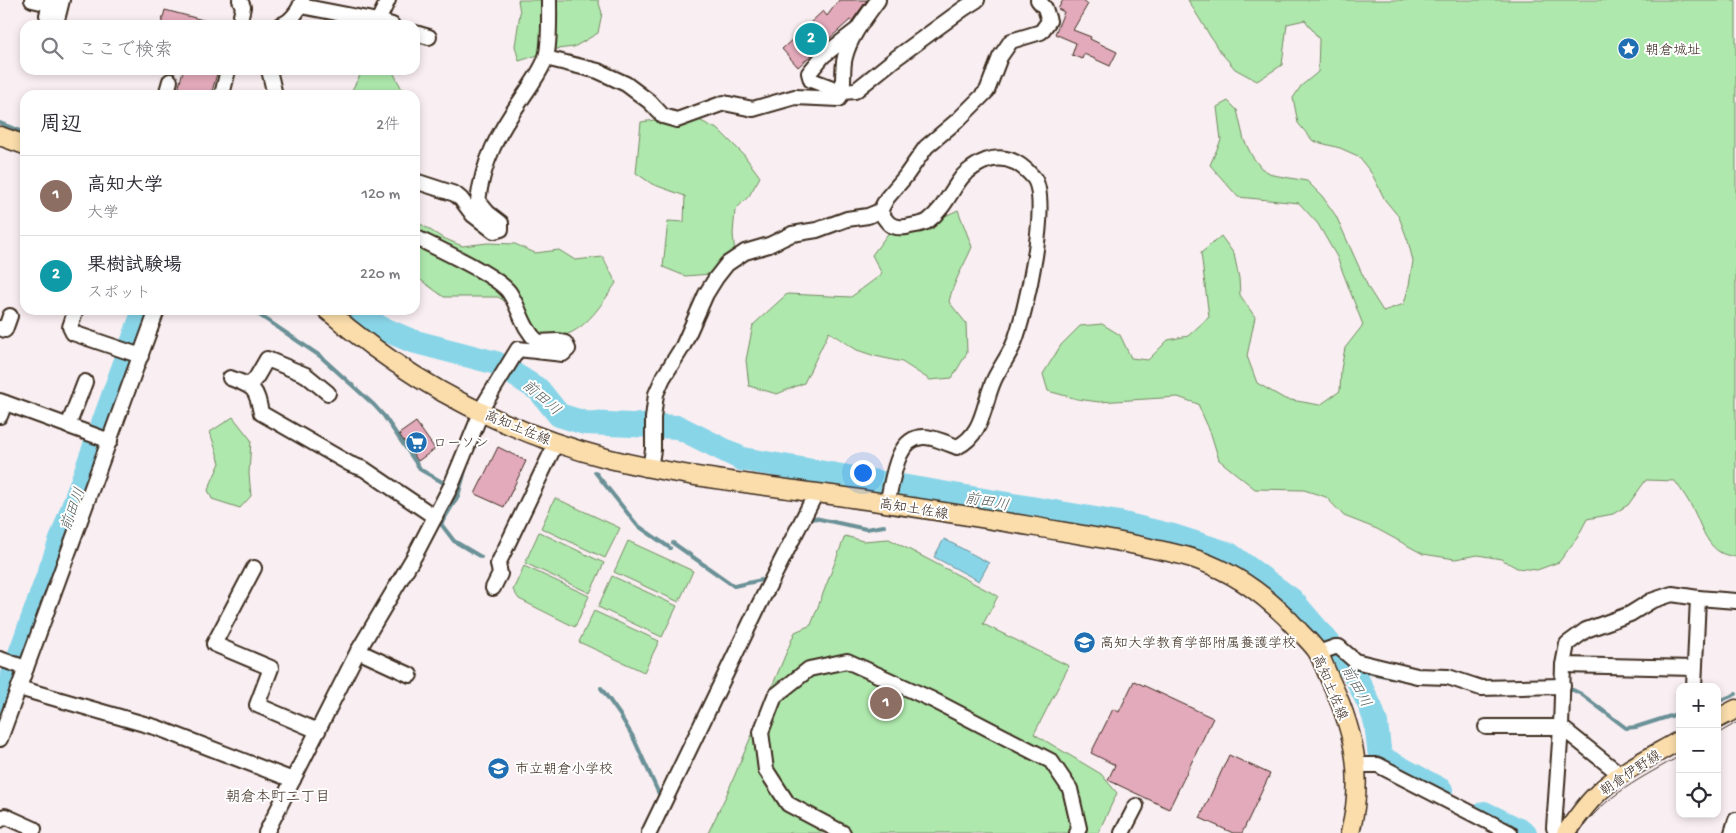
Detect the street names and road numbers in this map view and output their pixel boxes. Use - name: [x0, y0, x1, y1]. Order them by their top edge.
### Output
- street label: 高知土佐線: [481, 408, 553, 450]
- street label: 高知土佐線: [878, 497, 950, 524]
- street label: 高知土佐線: [1307, 652, 1350, 724]
- street label: 朝倉伊野線: [1598, 747, 1665, 801]

